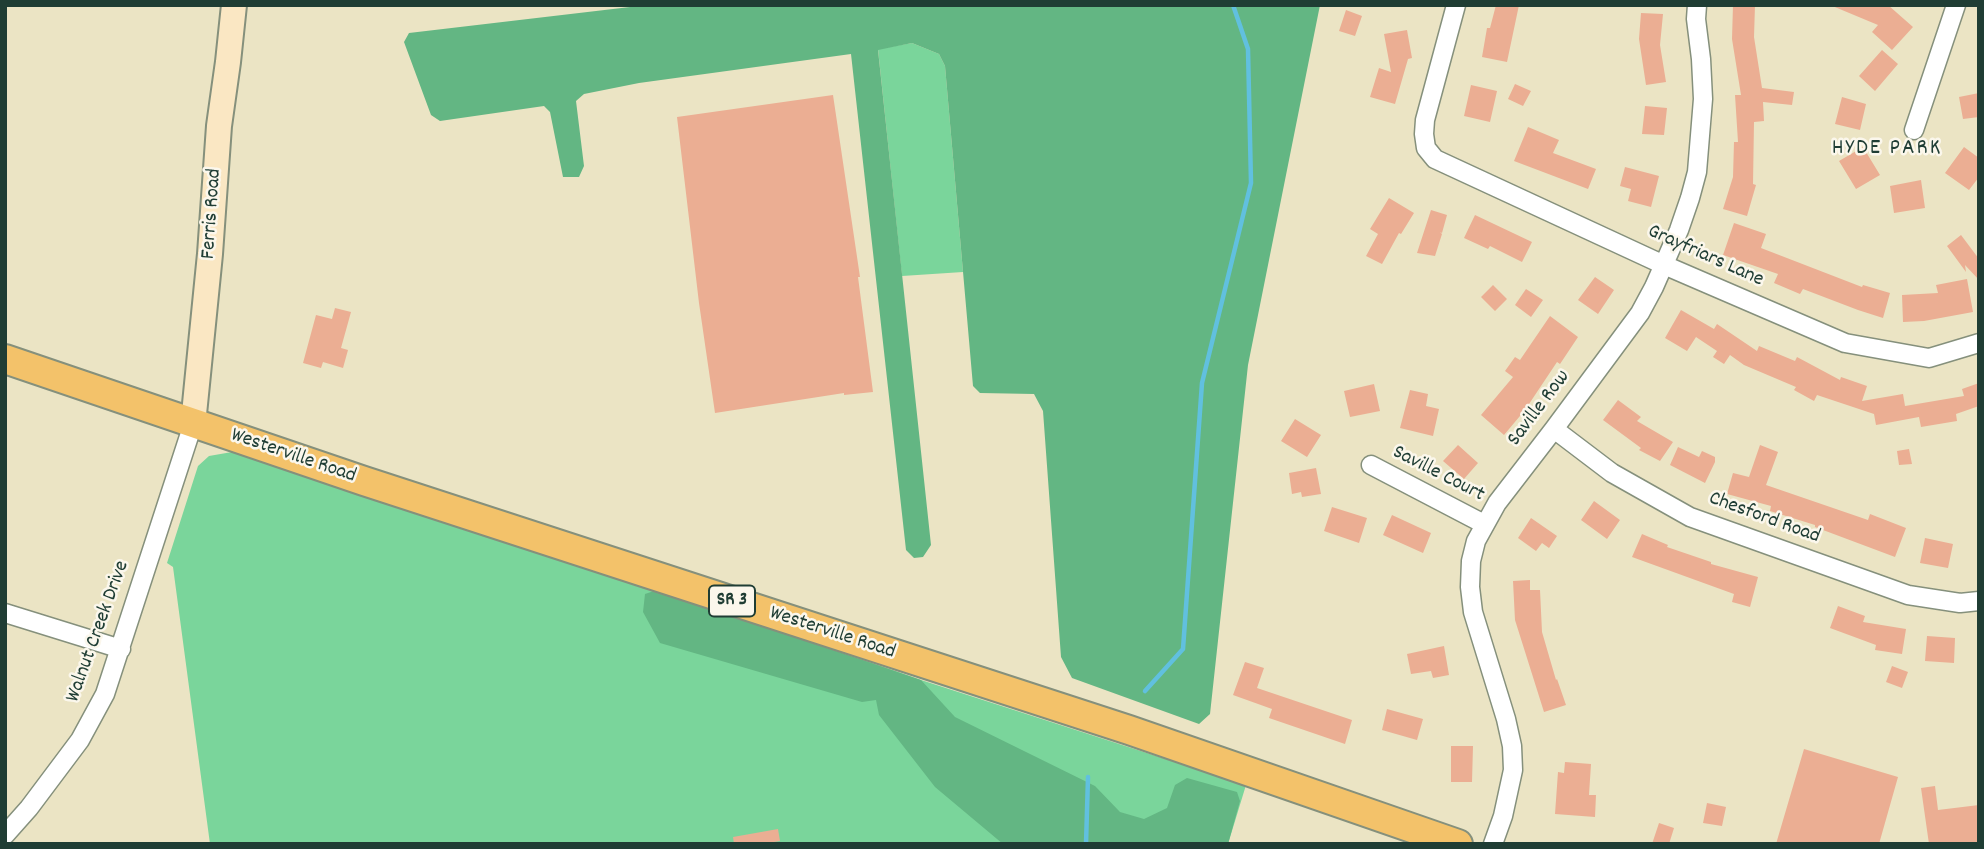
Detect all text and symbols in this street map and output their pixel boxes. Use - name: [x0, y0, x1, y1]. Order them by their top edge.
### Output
- district label: HYDE PARK: [1833, 136, 1941, 164]
- street label: Ferris Road: [197, 168, 229, 260]
- street label: Grayfriars Lane: [1643, 220, 1767, 294]
- street label: Saville Row: [1503, 366, 1577, 452]
- street label: Westerville Road: [227, 424, 359, 490]
- street label: Saville Court: [1388, 441, 1488, 509]
- street label: Chesford Road: [1705, 487, 1823, 551]
- street label: Walnut Creek Drive: [62, 558, 136, 706]
- road number: SR 3: [709, 586, 755, 616]
- street label: Westerville Road: [766, 602, 898, 666]

